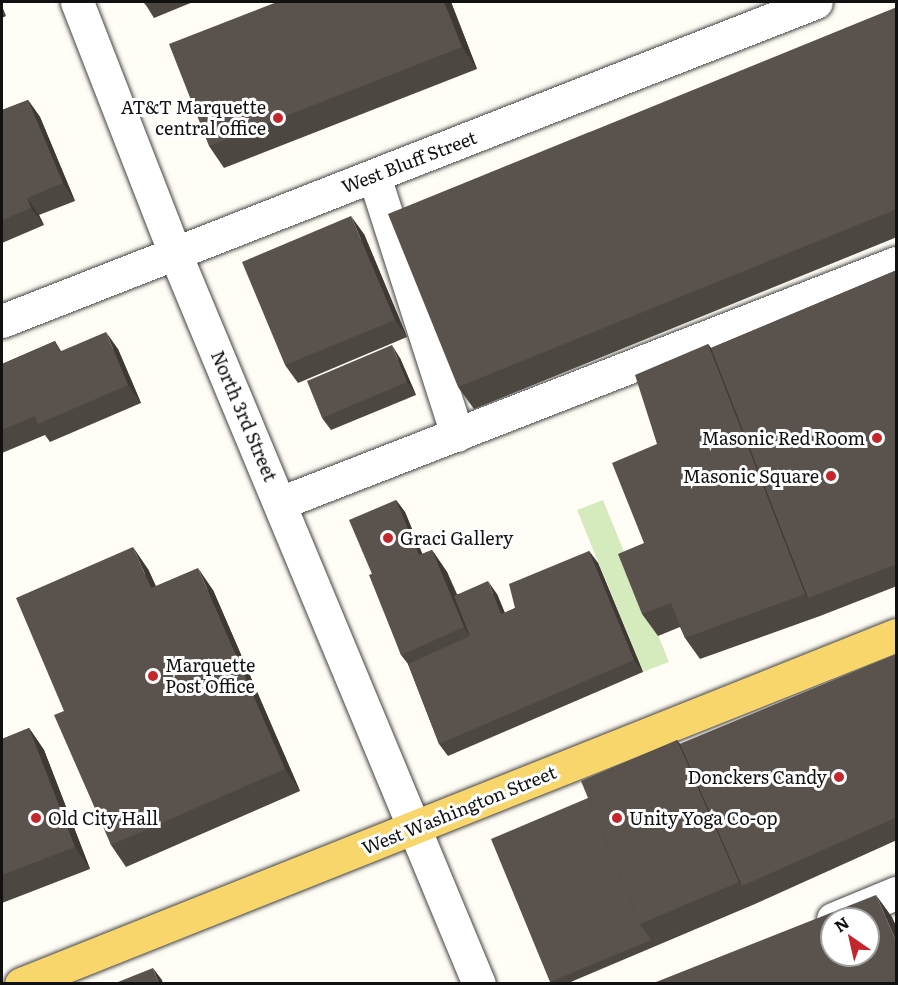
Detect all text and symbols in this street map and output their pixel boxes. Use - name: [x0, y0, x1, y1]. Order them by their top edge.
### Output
- place label: AT&T Marquette central office: [121, 97, 266, 140]
- marker: AT&T Marquette central office: [271, 111, 285, 125]
- street label: West Bluff Street: [338, 126, 480, 198]
- street label: North 3rd Street: [207, 347, 281, 485]
- place label: Masonic Red Room: [701, 427, 865, 449]
- marker: Masonic Red Room: [870, 431, 884, 445]
- place label: Masonic Square: [683, 465, 819, 487]
- marker: Masonic Square: [824, 469, 838, 483]
- place label: Graci Gallery: [400, 527, 513, 549]
- marker: Graci Gallery: [381, 531, 395, 545]
- place label: Marquette Post Office: [165, 655, 255, 698]
- marker: Marquette Post Office: [146, 669, 160, 683]
- street label: West Washington Street: [359, 761, 559, 859]
- place label: Donckers Candy: [687, 766, 827, 788]
- marker: Donckers Candy: [832, 770, 846, 784]
- place label: Old City Hall: [48, 807, 158, 829]
- place label: Unity Yoga Co-op: [629, 807, 778, 829]
- marker: Old City Hall: [29, 811, 43, 825]
- marker: Unity Yoga Co-op: [610, 811, 624, 825]
- north arrow: [820, 907, 880, 967]
- text: N: [829, 910, 853, 937]

